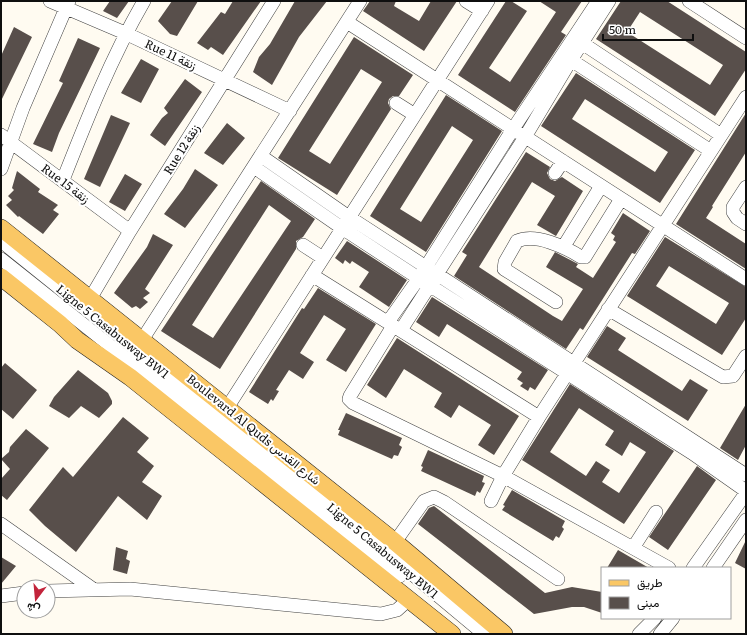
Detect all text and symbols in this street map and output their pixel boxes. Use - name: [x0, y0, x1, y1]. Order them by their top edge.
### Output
- scale bar: [603, 16, 693, 42]
- text: 50 m: [609, 20, 636, 38]
- street label: Rue 11 زنقة: [142, 34, 200, 74]
- street label: Rue 12 زنقة: [158, 120, 204, 178]
- street label: Rue 15 زنقة: [38, 159, 94, 207]
- street label: Ligne 5 Casabusway BW1: [53, 280, 173, 382]
- street label: Boulevard Al Quds شارع القدس: [183, 369, 325, 489]
- street label: Ligne 5 Casabusway BW1: [323, 498, 443, 602]
- legend: [601, 567, 731, 619]
- text: طريق: [637, 573, 663, 591]
- north arrow: [16, 579, 56, 619]
- text: مبنى: [637, 593, 659, 611]
- text: ش: [24, 600, 42, 619]

